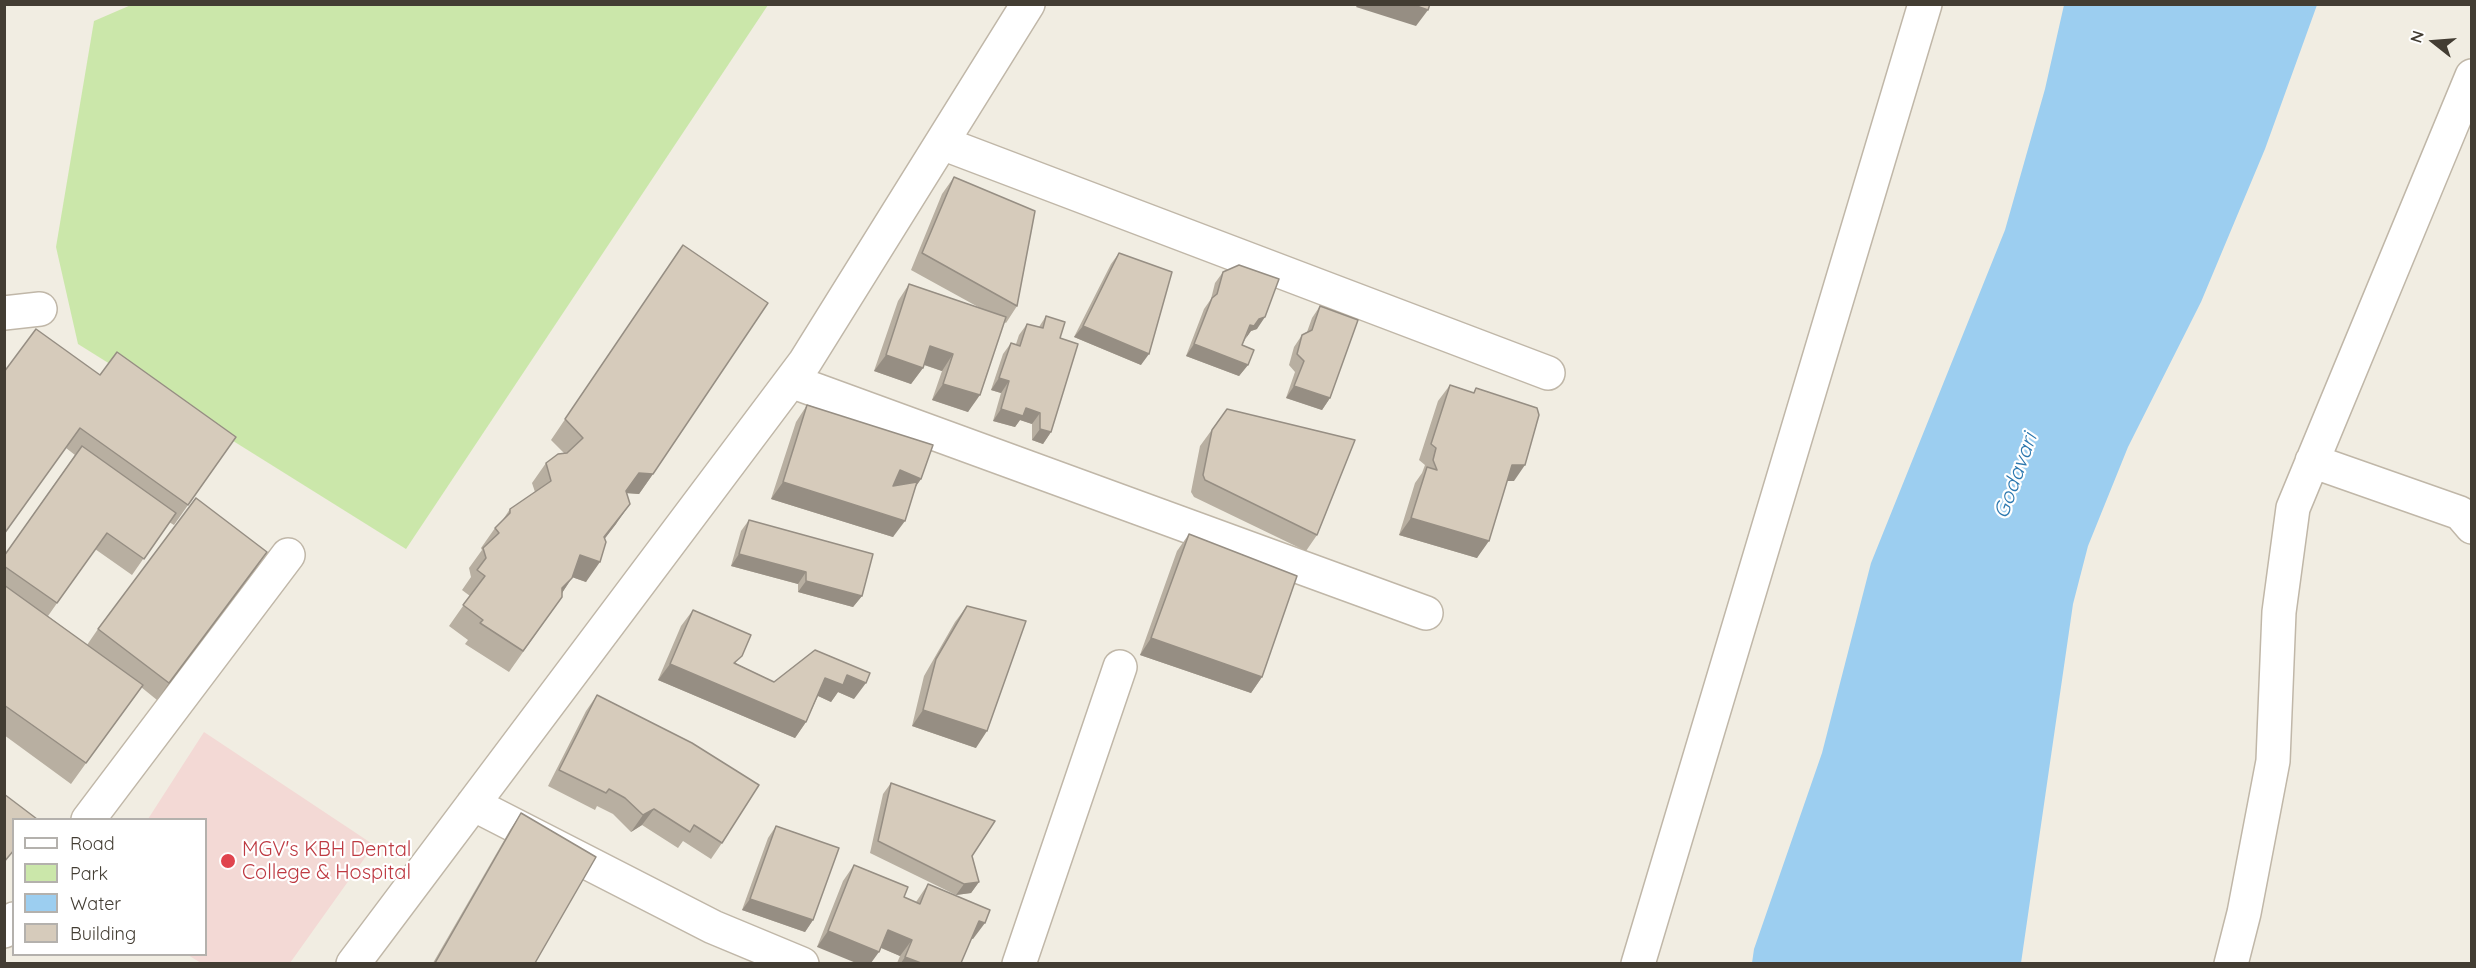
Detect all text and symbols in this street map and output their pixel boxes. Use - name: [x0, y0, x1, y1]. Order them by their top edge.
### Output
- north arrow: [2404, 12, 2464, 72]
- text: N: [2406, 28, 2428, 45]
- water label: Godavari: [1989, 430, 2043, 522]
- legend: [12, 818, 207, 956]
- text: Road: [70, 832, 115, 855]
- place label: MGV's KBH Dental College & Hospital: [242, 838, 411, 885]
- marker: MGV's KBH Dental College & Hospital: [219, 852, 237, 870]
- text: Park: [70, 862, 108, 885]
- text: Water: [70, 892, 121, 915]
- text: Building: [70, 922, 136, 945]

